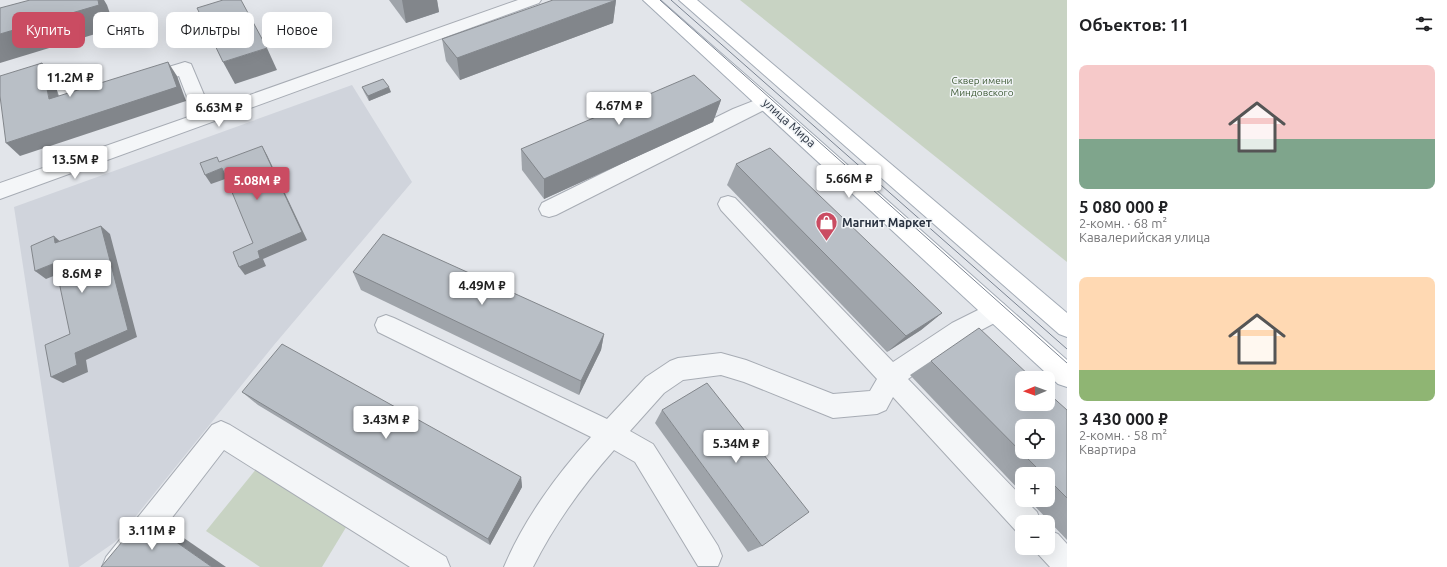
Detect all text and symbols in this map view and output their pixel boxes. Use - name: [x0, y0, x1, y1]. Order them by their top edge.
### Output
- chip: Купить: [12, 12, 85, 48]
- chip: Снять: [93, 12, 158, 48]
- chip: Фильтры: [166, 12, 254, 48]
- chip: Новое: [262, 12, 332, 48]
- icon: filters: [1413, 13, 1435, 35]
- text: Объектов: 11: [1079, 15, 1189, 34]
- pin: 11.2M ₽: [33, 64, 107, 98]
- text: 11.2M ₽: [46, 70, 94, 84]
- park label: Сквер имени Миндовского: [950, 75, 1014, 98]
- icon: home: [1221, 91, 1293, 163]
- pin: 4.67M ₽: [582, 92, 656, 126]
- pin: 6.63M ₽: [182, 94, 256, 128]
- street label: улица Мира: [760, 96, 818, 150]
- text: 4.67M ₽: [595, 98, 643, 112]
- text: 6.63M ₽: [195, 100, 243, 114]
- pin: 13.5M ₽: [38, 146, 112, 180]
- text: 13.5M ₽: [51, 152, 99, 166]
- pin: 5.66M ₽: [812, 165, 886, 199]
- pin: 5.08M ₽: [220, 167, 294, 201]
- text: 5.66M ₽: [825, 171, 873, 185]
- text: 5.08M ₽: [233, 173, 281, 187]
- text: 5 080 000 ₽: [1079, 197, 1168, 216]
- shop icon: Магнит Маркет: [814, 210, 840, 243]
- place label: Магнит Маркет: [842, 216, 932, 229]
- text: 2-комн. · 68 m²: [1079, 216, 1167, 230]
- text: Кавалерийская улица: [1079, 230, 1210, 244]
- pin: 8.6M ₽: [49, 260, 115, 294]
- text: 8.6M ₽: [62, 266, 102, 280]
- pin: 4.49M ₽: [445, 272, 519, 306]
- text: 4.49M ₽: [458, 278, 506, 292]
- icon: home: [1221, 303, 1293, 375]
- north arrow: [1015, 371, 1055, 411]
- map controls: [1015, 371, 1055, 555]
- pin: 3.43M ₽: [349, 406, 423, 440]
- text: 3 430 000 ₽: [1079, 409, 1168, 428]
- text: 3.43M ₽: [362, 412, 410, 426]
- button: locate: [1015, 419, 1055, 459]
- text: 2-комн. · 58 m²: [1079, 428, 1167, 442]
- pin: 5.34M ₽: [699, 430, 773, 464]
- text: 5.34M ₽: [712, 436, 760, 450]
- text: Квартира: [1079, 442, 1136, 456]
- button: +: [1015, 467, 1055, 507]
- button: −: [1015, 515, 1055, 555]
- pin: 3.11M ₽: [115, 517, 189, 551]
- text: 3.11M ₽: [128, 523, 176, 537]

